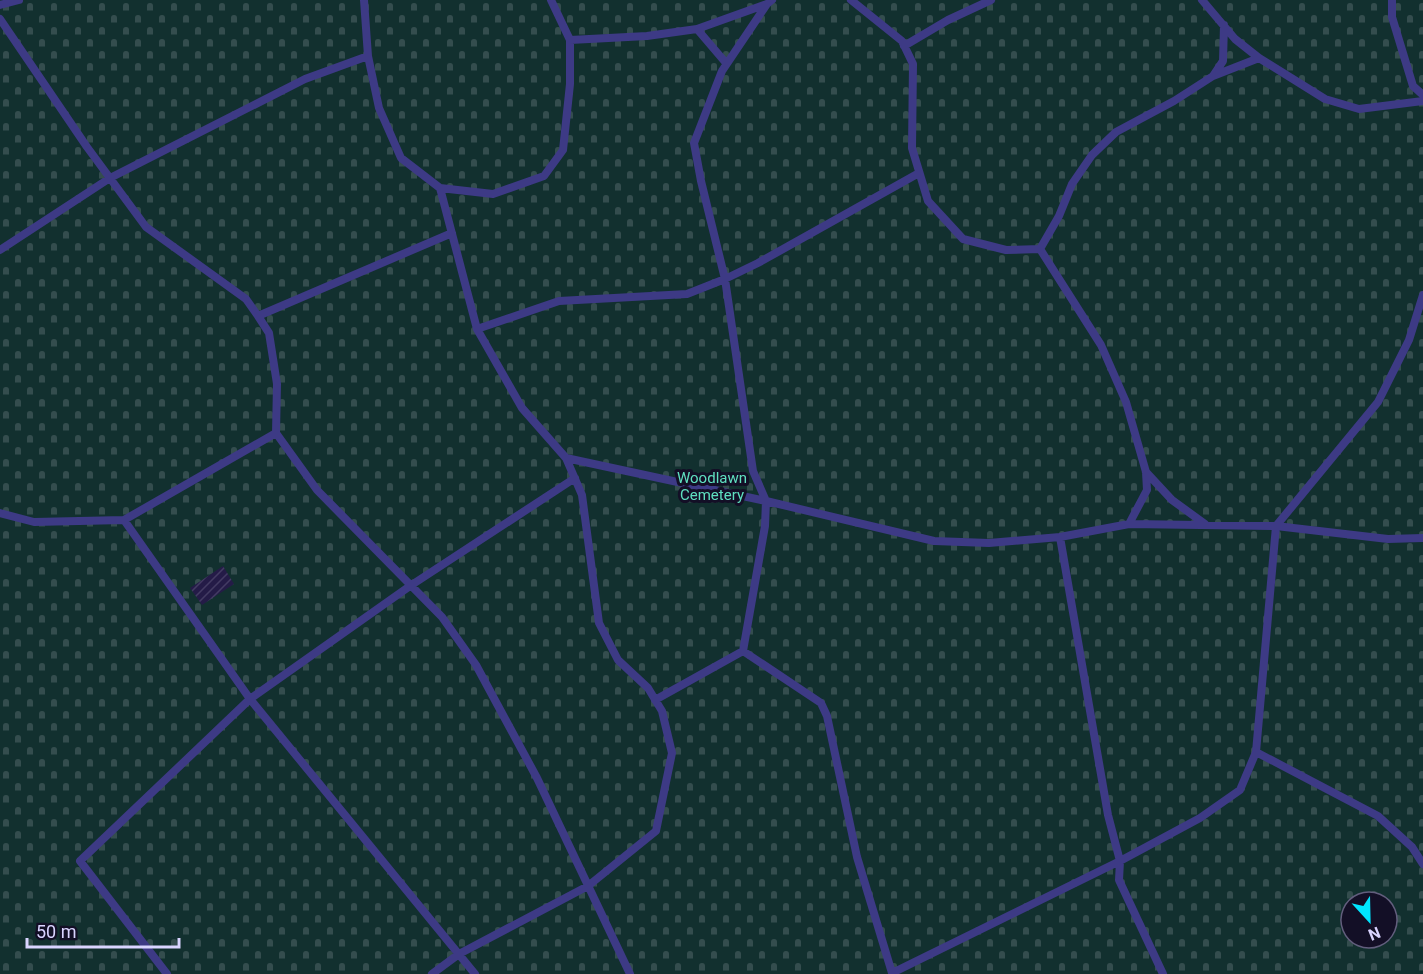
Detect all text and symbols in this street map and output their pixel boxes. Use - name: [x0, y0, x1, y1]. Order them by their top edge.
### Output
- park label: Woodlawn Cemetery: [677, 469, 747, 504]
- north arrow: [1339, 890, 1399, 950]
- scale bar: [27, 911, 178, 949]
- text: 50 m: [36, 921, 76, 942]
- text: N: [1366, 923, 1383, 944]

